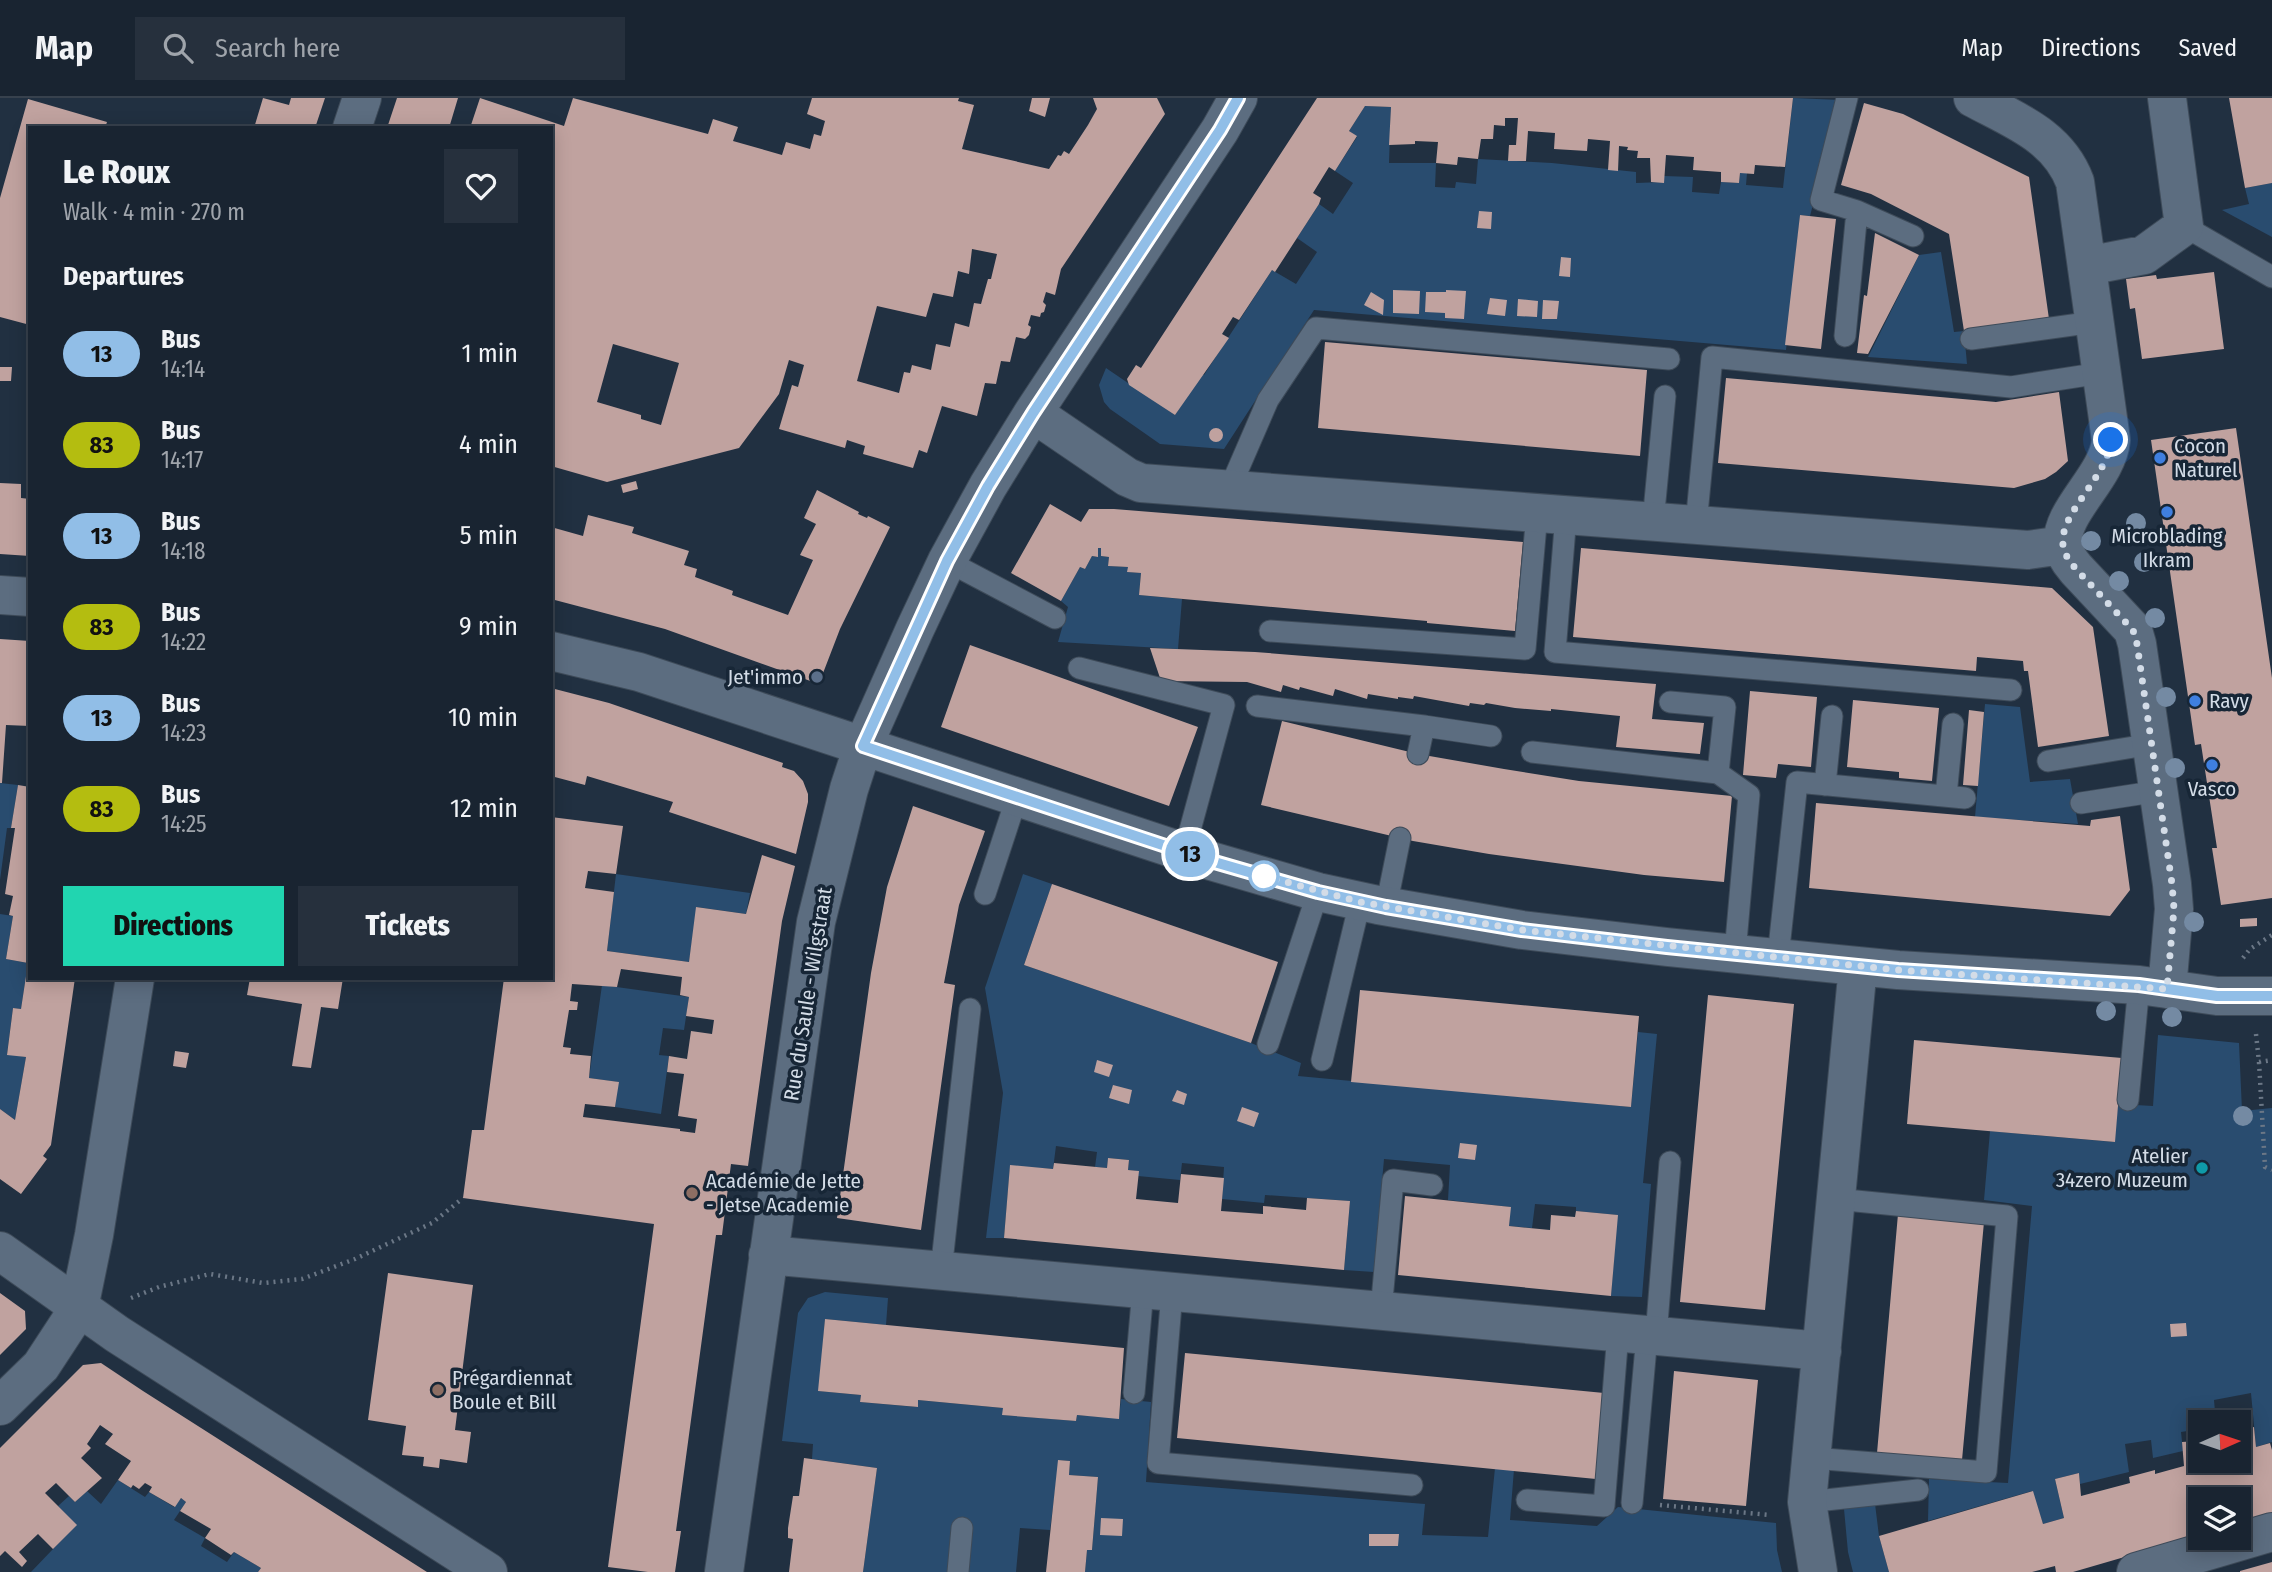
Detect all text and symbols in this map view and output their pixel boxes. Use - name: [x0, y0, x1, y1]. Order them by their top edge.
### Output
- search box: [135, 17, 625, 80]
- text: Map: [35, 28, 93, 68]
- icon: search: [159, 29, 197, 67]
- text: Search here: [215, 33, 340, 64]
- text: Map: [1962, 34, 2003, 62]
- text: Directions: [2041, 34, 2140, 62]
- text: Saved: [2178, 34, 2237, 62]
- button: heart: [444, 149, 518, 223]
- text: Le Roux: [63, 152, 170, 192]
- text: Walk · 4 min · 270 m: [63, 198, 245, 226]
- text: Departures: [63, 261, 184, 292]
- text: Bus: [161, 324, 200, 355]
- text: 1 min: [462, 338, 518, 369]
- text: 13: [91, 340, 112, 368]
- text: 14:14: [161, 355, 205, 383]
- text: Bus: [161, 415, 200, 446]
- your location: [2093, 422, 2128, 457]
- text: 4 min: [459, 429, 518, 460]
- text: 83: [89, 431, 114, 459]
- place label: Cocon Naturel: [2174, 433, 2238, 483]
- text: 14:17: [161, 446, 203, 474]
- marker: Cocon Naturel: [2152, 450, 2168, 466]
- marker: Microblading Ikram: [2159, 504, 2175, 520]
- text: Bus: [161, 506, 200, 537]
- text: 5 min: [460, 520, 518, 551]
- text: 13: [91, 522, 112, 550]
- place label: Microblading Ikram: [2111, 523, 2223, 573]
- text: 14:18: [161, 537, 206, 565]
- text: Bus: [161, 597, 200, 628]
- text: 9 min: [459, 611, 518, 642]
- text: 83: [89, 613, 114, 641]
- text: 14:22: [161, 628, 206, 656]
- place label: Jet'immo: [727, 664, 803, 690]
- marker: Jet'immo: [809, 669, 825, 685]
- text: Bus: [161, 688, 200, 719]
- place label: Ravy: [2209, 688, 2250, 714]
- marker: Ravy: [2187, 693, 2203, 709]
- text: 10 min: [448, 702, 518, 733]
- text: 13: [91, 704, 112, 732]
- text: 14:23: [161, 719, 206, 747]
- marker: Vasco: [2204, 757, 2220, 773]
- place label: Vasco: [2188, 776, 2236, 802]
- text: Bus: [161, 779, 200, 810]
- text: 12 min: [450, 793, 518, 824]
- text: 83: [89, 795, 114, 823]
- text: 14:25: [161, 810, 207, 838]
- line badge: 13: [1158, 831, 1222, 877]
- text: 13: [1179, 840, 1201, 868]
- unlabelled marker: [1249, 861, 1279, 891]
- street label: Rue du Saule - Wilgstraat: [778, 885, 838, 1103]
- button: Directions: [63, 886, 284, 966]
- button: Tickets: [298, 886, 518, 966]
- place label: Atelier 34zero Muzeum: [2056, 1143, 2189, 1193]
- marker: Atelier 34zero Muzeum: [2194, 1160, 2210, 1176]
- place label: Académie de Jette - Jetse Academie: [706, 1168, 861, 1218]
- marker: Académie de Jette - Jetse Academie: [684, 1185, 700, 1201]
- place label: Prégardiennat Boule et Bill: [452, 1365, 573, 1415]
- marker: Prégardiennat Boule et Bill: [430, 1382, 446, 1398]
- north arrow: [2188, 1410, 2250, 1474]
- map controls: [2188, 1410, 2251, 1550]
- button: layers: [2188, 1487, 2251, 1550]

